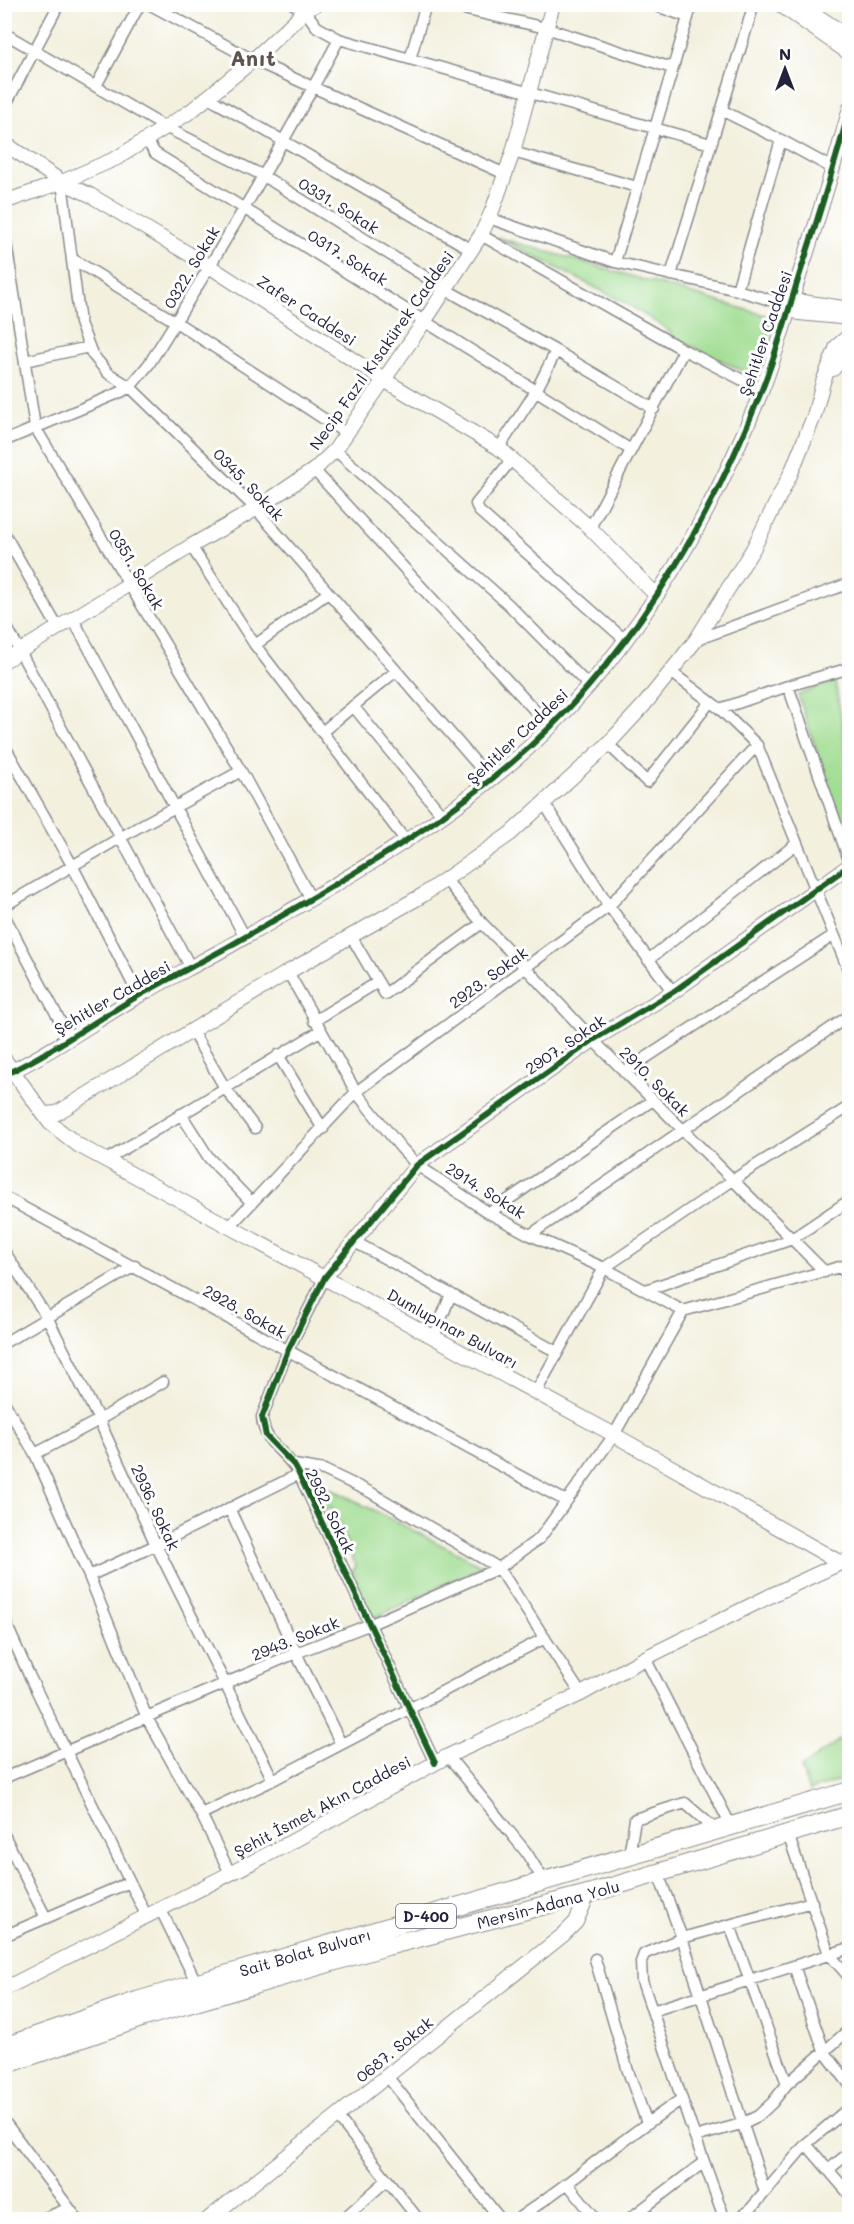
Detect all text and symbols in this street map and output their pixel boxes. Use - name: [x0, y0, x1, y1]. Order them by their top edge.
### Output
- north arrow: [755, 39, 815, 99]
- district label: Anıt: [230, 43, 276, 72]
- text: N: [779, 43, 791, 64]
- street label: 0331. Sokak: [295, 172, 383, 238]
- street label: 0322. Sokak: [158, 222, 224, 312]
- street label: 0317. Sokak: [304, 224, 392, 290]
- street label: Necip Fazıl Kısakürek Caddesi: [304, 246, 458, 454]
- street label: Şehitler Caddesi: [734, 268, 796, 398]
- street label: Zafer Caddesi: [253, 270, 361, 350]
- street label: 0345. Sokak: [209, 443, 289, 525]
- street label: 0351. Sokak: [105, 525, 169, 613]
- street label: Şehitler Caddesi: [462, 684, 572, 788]
- street label: 2923. Sokak: [445, 941, 531, 1013]
- street label: Şehitler Caddesi: [50, 955, 174, 1039]
- street label: 2907. Sokak: [521, 1009, 609, 1079]
- street label: 2910. Sokak: [616, 1042, 694, 1120]
- street label: 2914. Sokak: [442, 1157, 530, 1223]
- street label: 2928. Sokak: [200, 1279, 290, 1343]
- street label: Dumlupınar Bulvarı: [384, 1283, 522, 1373]
- street label: 2936. Sokak: [127, 1461, 185, 1553]
- street label: 2932. Sokak: [301, 1465, 361, 1557]
- street label: 2943. Sokak: [248, 1611, 342, 1665]
- street label: Şehit İsmet Akın Caddesi: [230, 1750, 414, 1862]
- street label: Mersin-Adana Yolu: [474, 1875, 622, 1933]
- road number: D-400: [396, 1904, 456, 1928]
- street label: Sait Bolat Bulvarı: [237, 1923, 373, 1981]
- street label: 0687. Sokak: [351, 2011, 437, 2087]

